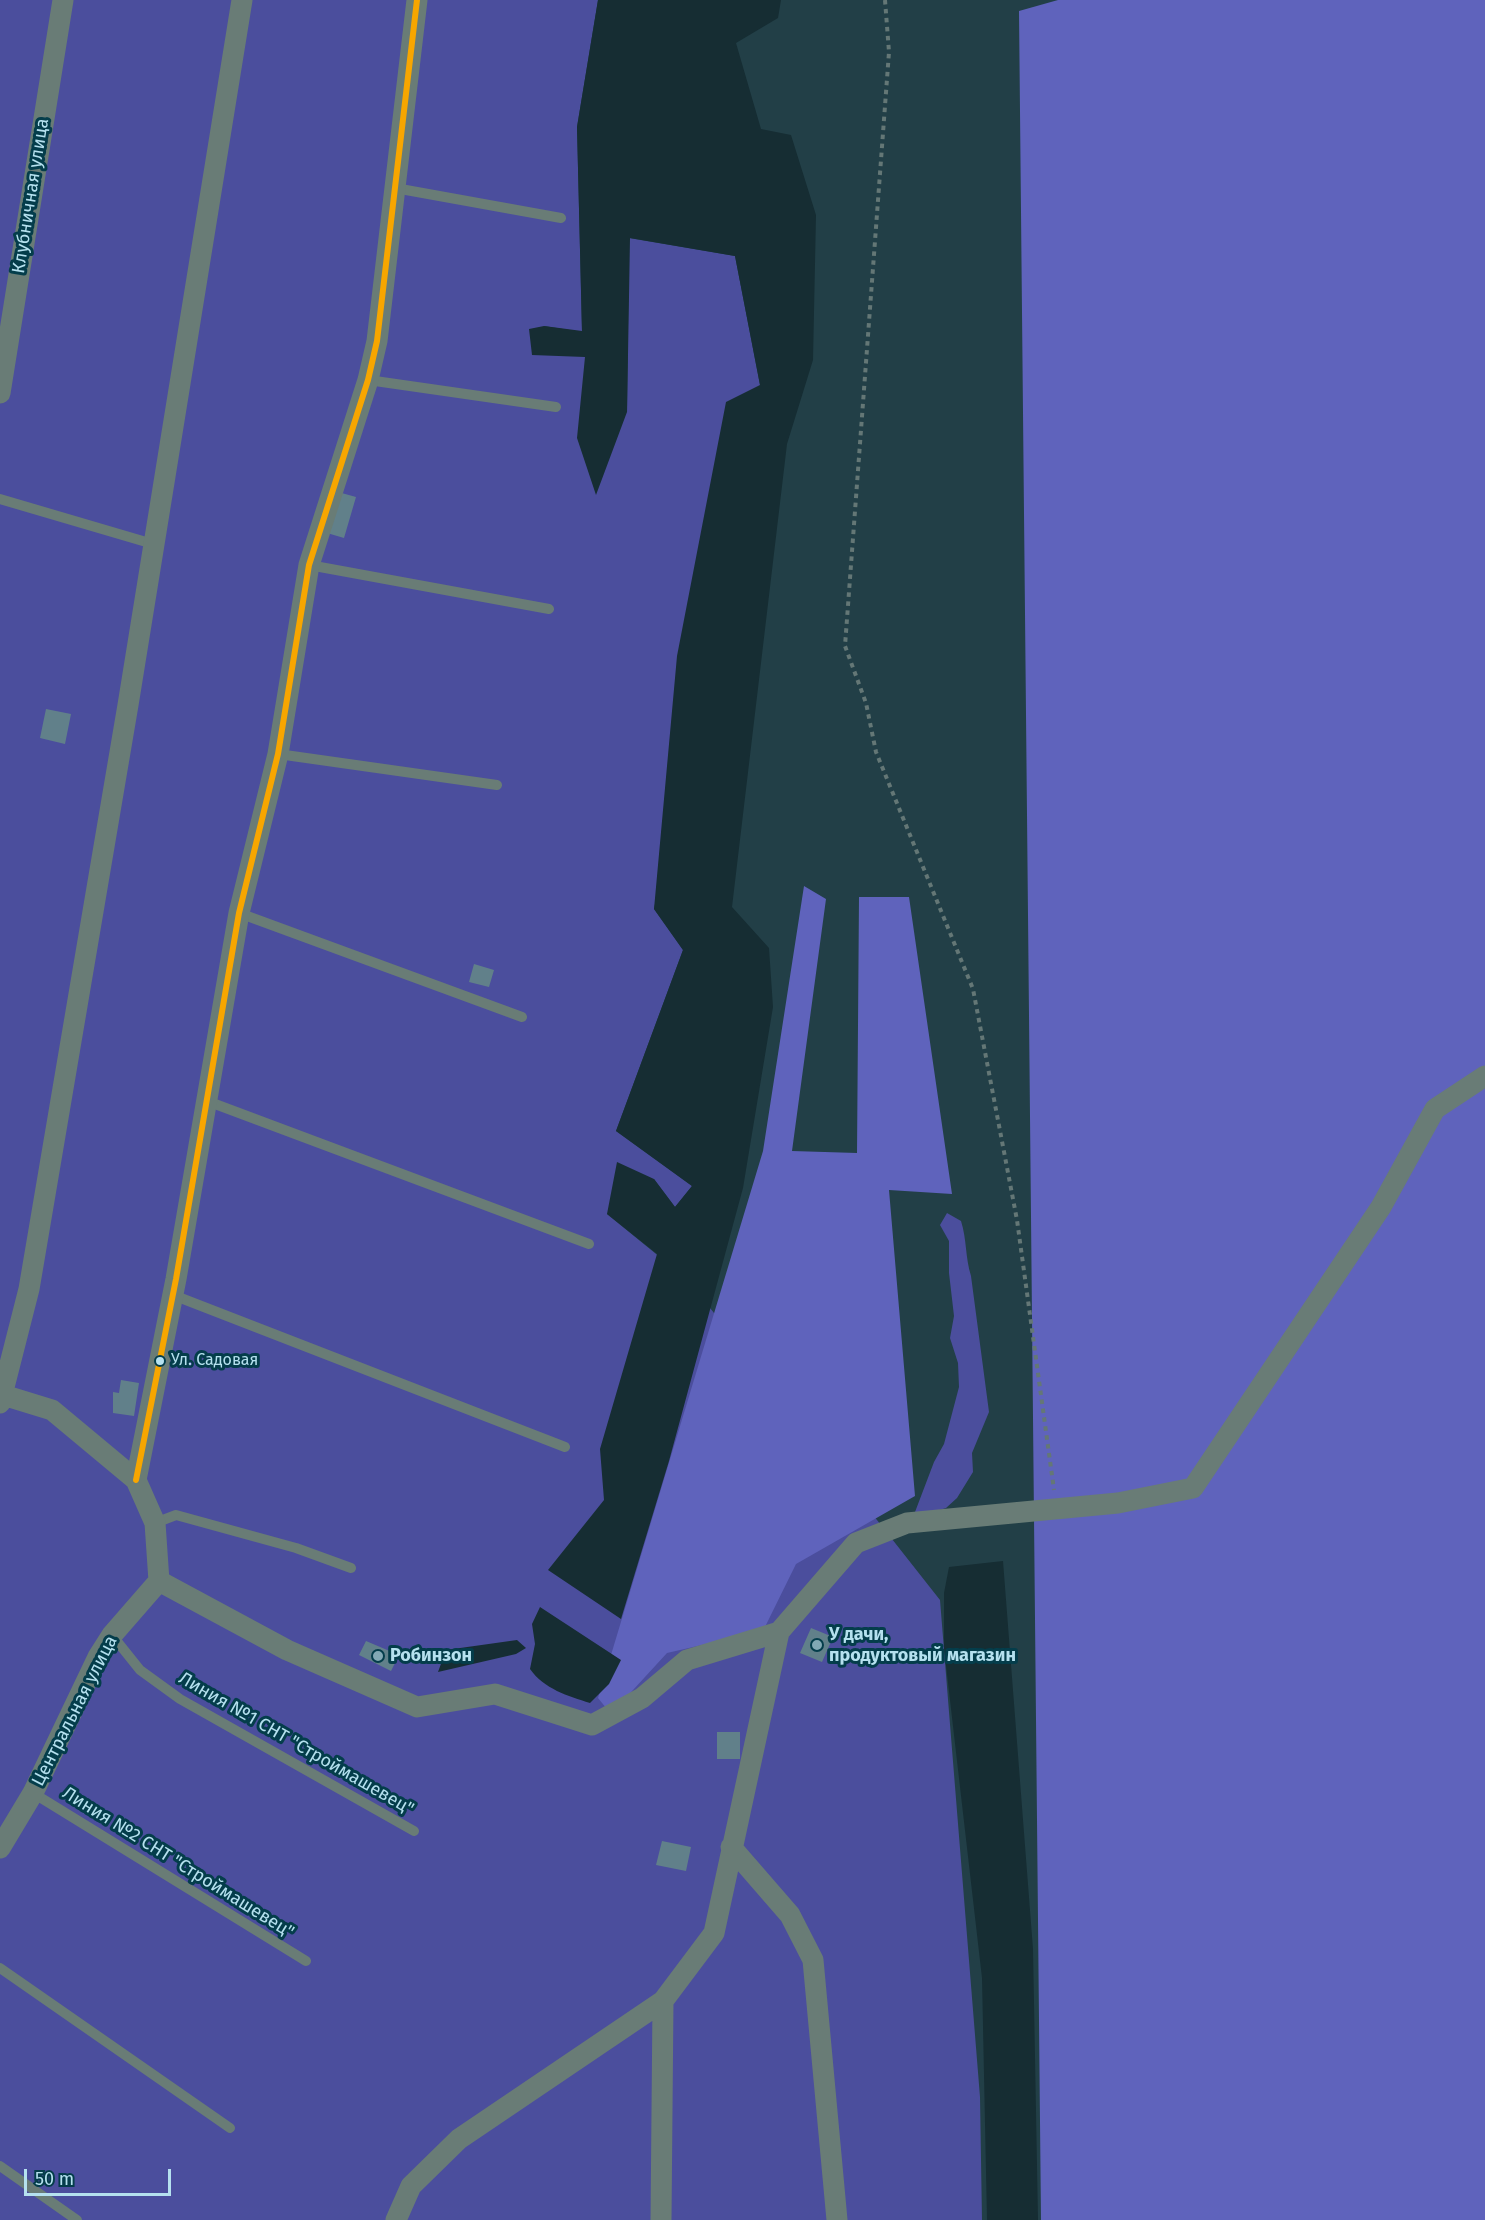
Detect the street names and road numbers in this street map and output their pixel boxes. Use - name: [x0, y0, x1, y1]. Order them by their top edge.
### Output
- street label: Клубничная улица: [8, 117, 54, 275]
- street label: Центральная улица: [28, 1632, 122, 1790]
- street label: Линия №1 СНТ "Строймашевец": [175, 1668, 417, 1820]
- street label: Линия №2 СНТ "Строймашевец": [58, 1783, 298, 1943]

